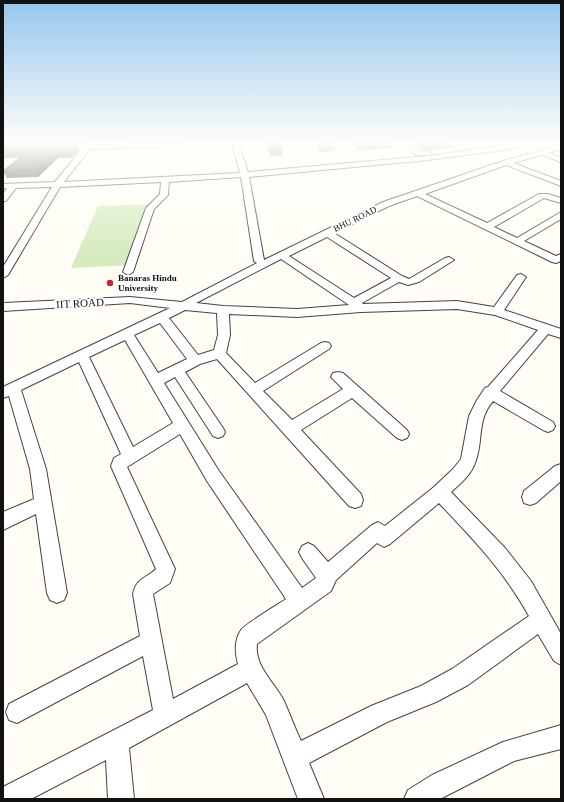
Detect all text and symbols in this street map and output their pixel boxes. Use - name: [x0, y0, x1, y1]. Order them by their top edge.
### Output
- street label: BHU ROAD: [332, 204, 379, 234]
- place label: Banaras Hindu University: [118, 273, 177, 293]
- marker: Banaras Hindu University: [105, 278, 115, 288]
- street label: IIT ROAD: [56, 296, 104, 310]

